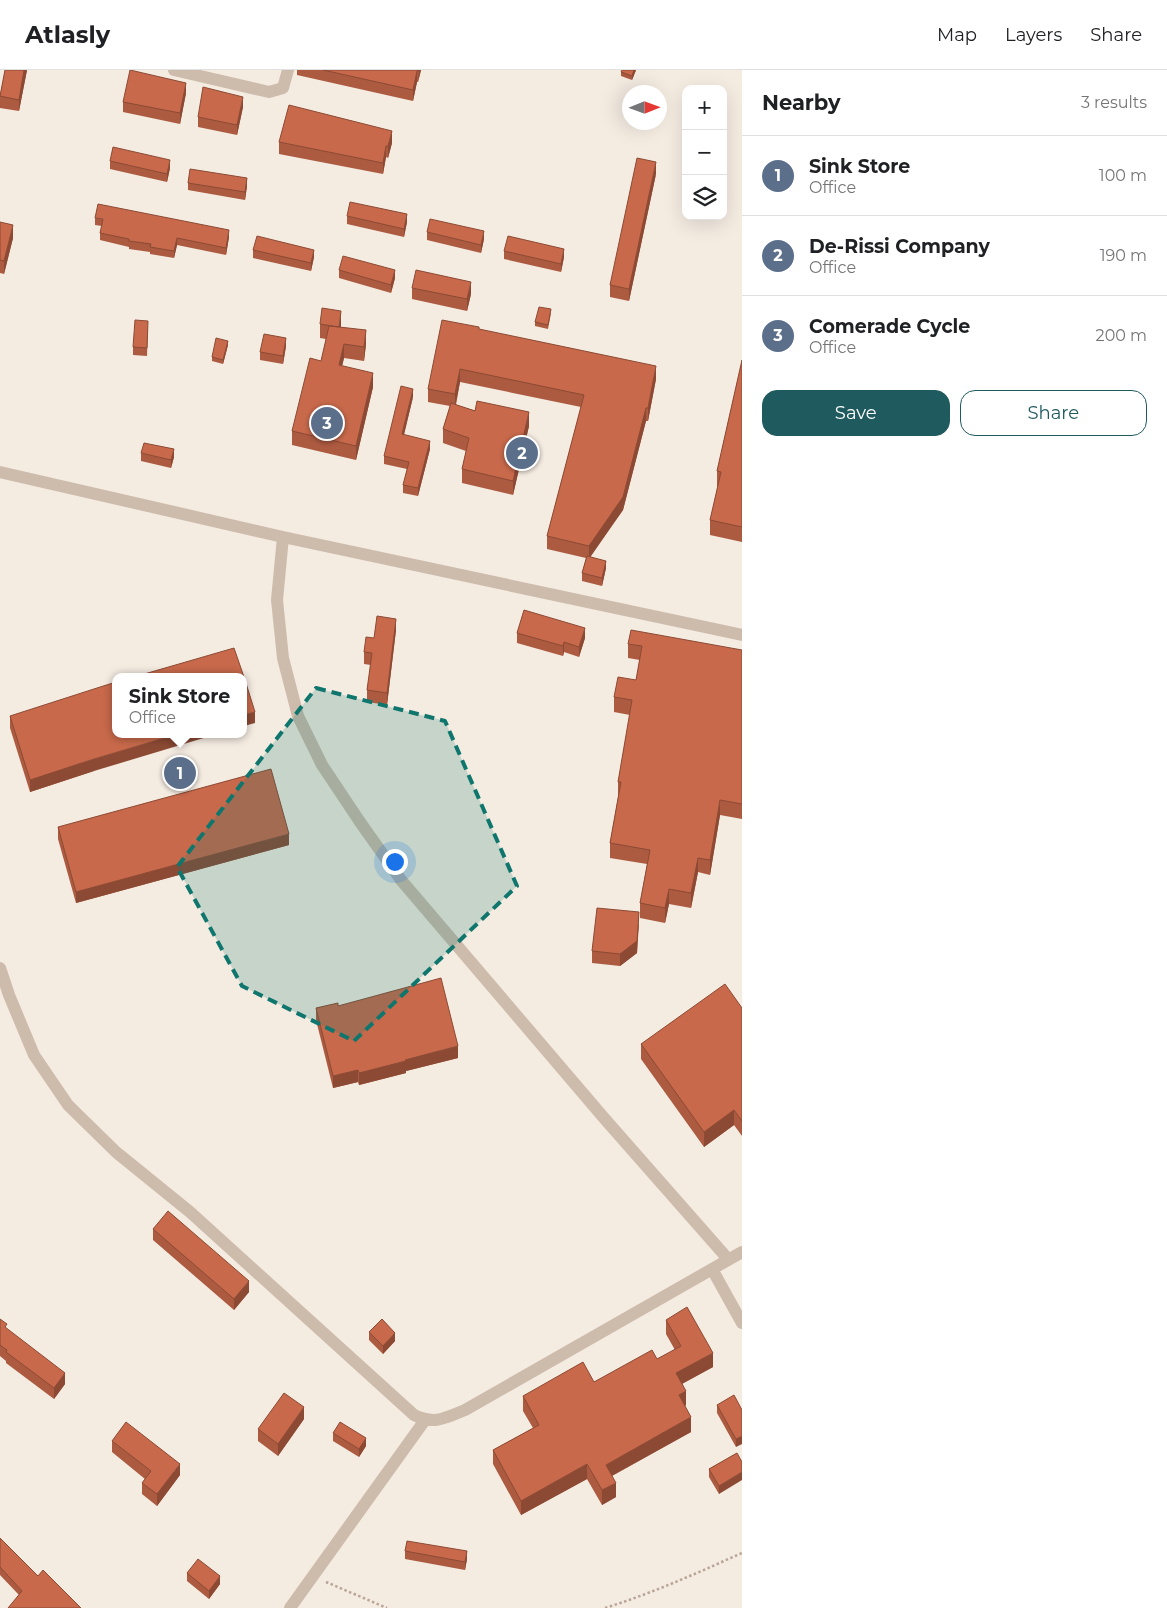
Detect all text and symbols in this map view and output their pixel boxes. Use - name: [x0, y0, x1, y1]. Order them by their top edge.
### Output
- text: Atlasly: [25, 20, 110, 49]
- text: Map: [937, 24, 977, 46]
- text: Layers: [1005, 24, 1062, 46]
- text: Share: [1090, 24, 1142, 46]
- north arrow: [622, 85, 667, 130]
- map controls: [682, 85, 727, 220]
- button: +: [682, 85, 727, 130]
- text: Nearby: [762, 90, 841, 115]
- text: 3 results: [1081, 93, 1147, 112]
- button: −: [682, 130, 727, 175]
- text: Sink Store: [809, 155, 910, 178]
- text: 1: [775, 166, 781, 185]
- text: 100 m: [1099, 166, 1147, 185]
- button: layers: [682, 175, 727, 220]
- text: Office: [809, 178, 856, 197]
- text: De-Rissi Company: [809, 235, 990, 258]
- text: 2: [773, 246, 783, 265]
- text: 190 m: [1100, 246, 1147, 265]
- text: Office: [809, 258, 856, 277]
- text: Comerade Cycle: [809, 315, 970, 338]
- text: 3: [773, 326, 783, 345]
- text: 200 m: [1096, 326, 1147, 345]
- text: Office: [809, 338, 856, 357]
- button: Save: [762, 390, 950, 436]
- button: Share: [960, 390, 1147, 436]
- pin: 3: [311, 404, 343, 442]
- pin: 2: [506, 434, 538, 472]
- popup: [112, 673, 247, 738]
- text: Sink Store: [129, 685, 230, 708]
- text: Office: [129, 708, 176, 727]
- pin: 1: [164, 754, 196, 792]
- your location: [382, 849, 408, 875]

